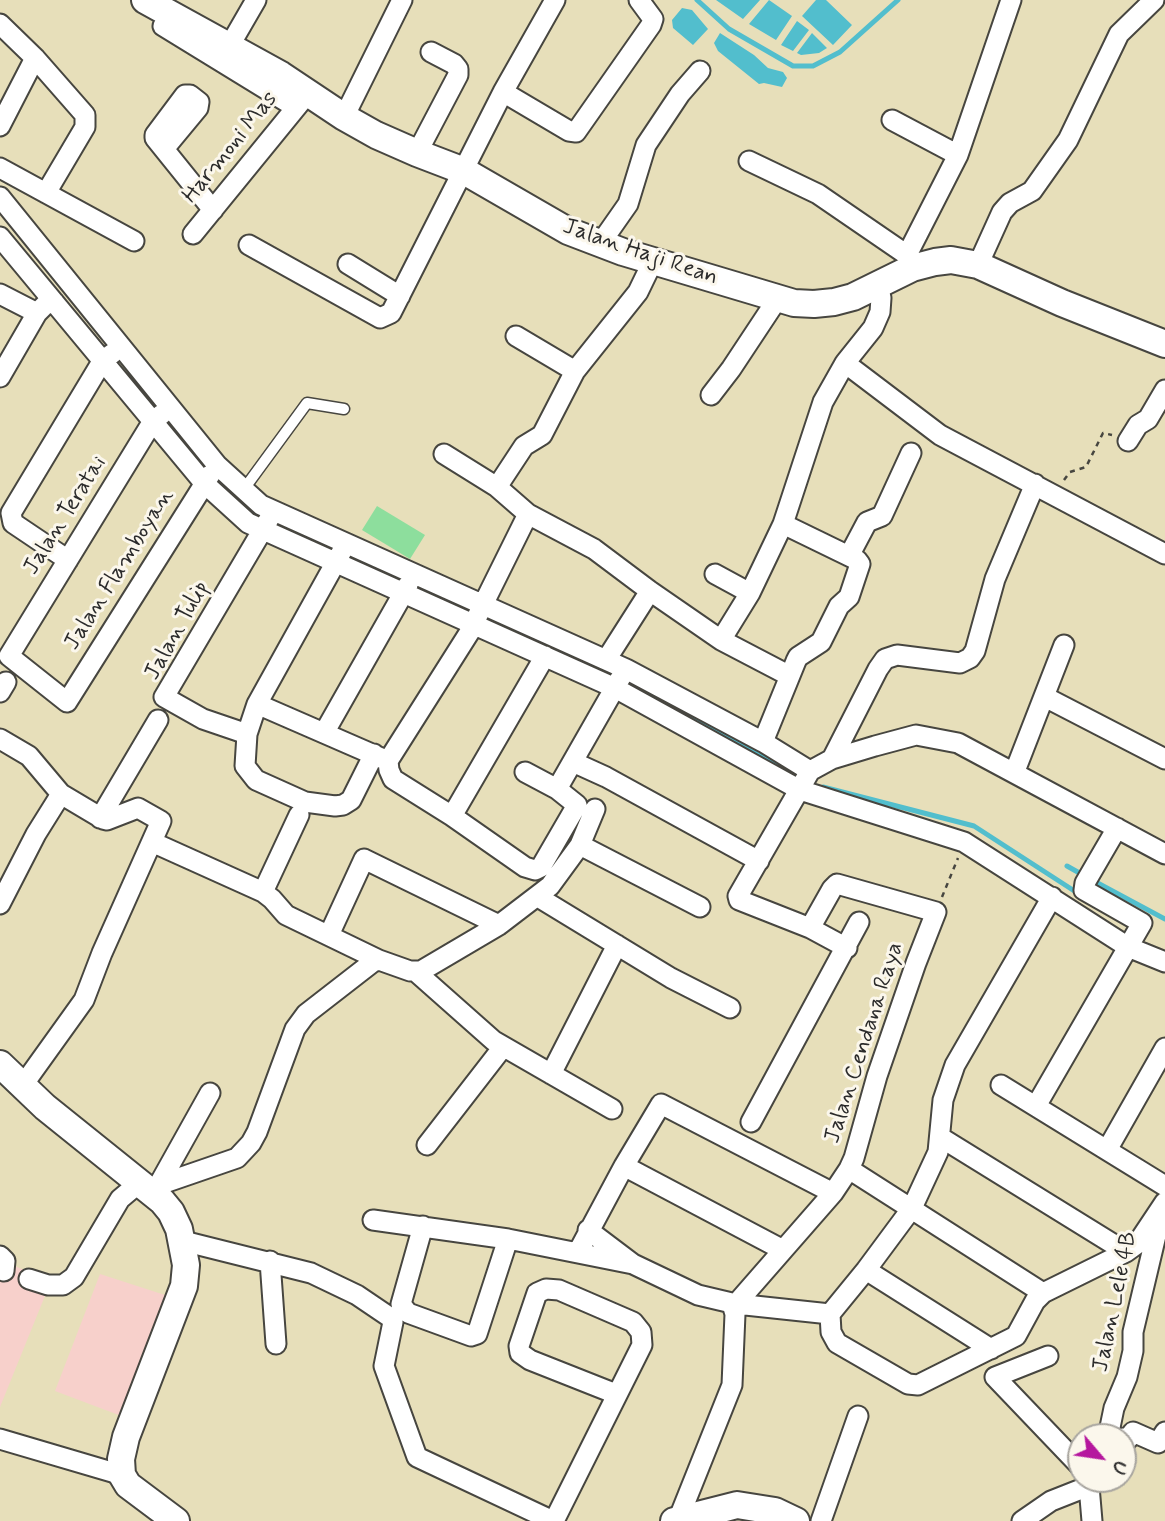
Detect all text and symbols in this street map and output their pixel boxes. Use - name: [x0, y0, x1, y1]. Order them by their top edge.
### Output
- street label: Harmoni Mas: [177, 86, 285, 210]
- street label: Jalan Haji Rean: [559, 214, 721, 292]
- street label: Jalan Teratai: [18, 451, 114, 581]
- street label: Jalan Flamboyan: [59, 484, 181, 656]
- street label: Jalan Tulip: [139, 577, 217, 685]
- street label: Jalan Cendana Raya: [819, 939, 911, 1147]
- street label: Jalan Lele 4B: [1088, 1229, 1144, 1375]
- north arrow: [1067, 1423, 1137, 1493]
- text: U: [1105, 1456, 1133, 1479]

